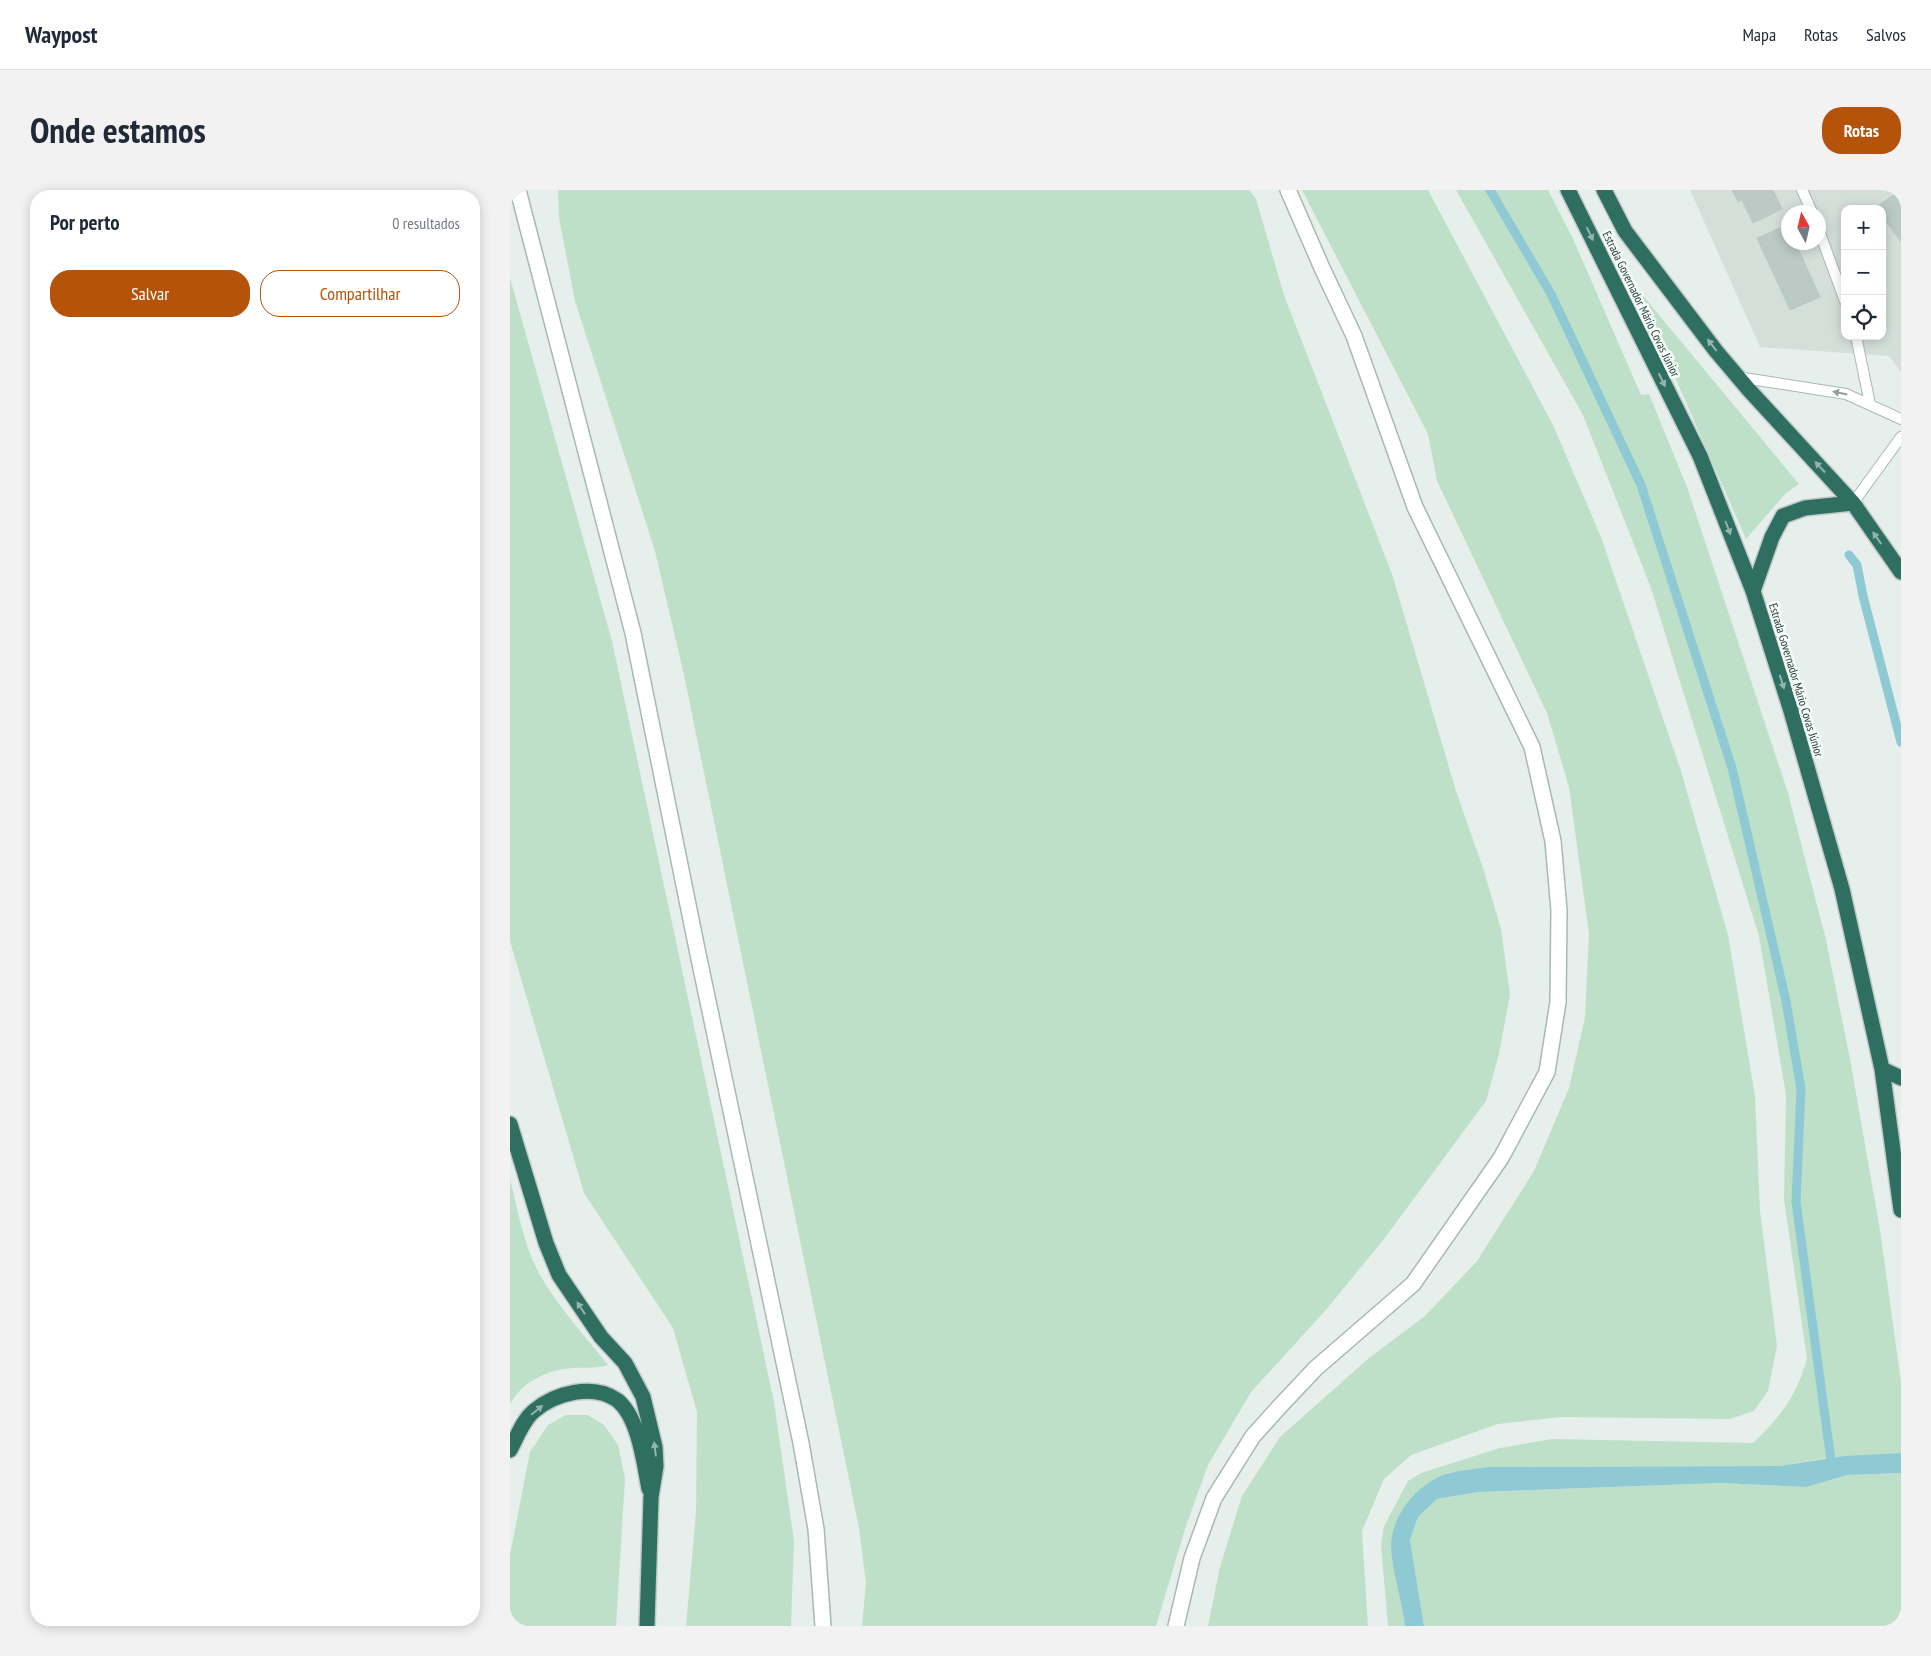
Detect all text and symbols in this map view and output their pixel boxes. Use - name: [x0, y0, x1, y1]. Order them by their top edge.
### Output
- text: Waypost: [25, 19, 98, 50]
- text: Mapa: [1742, 23, 1776, 46]
- text: Rotas: [1804, 23, 1838, 46]
- text: Salvos: [1866, 23, 1906, 46]
- text: Onde estamos: [30, 107, 206, 153]
- button: Rotas: [1822, 107, 1901, 154]
- north arrow: [1781, 205, 1826, 250]
- map controls: [1841, 205, 1886, 340]
- button: +: [1841, 205, 1886, 250]
- text: Por perto: [50, 209, 120, 236]
- text: 0 resultados: [392, 213, 460, 233]
- one-way arrow: [1586, 227, 1594, 241]
- street label: Estrada Governador Mário Covas Júnior: [1600, 229, 1684, 380]
- button: −: [1841, 250, 1886, 295]
- button: Salvar: [50, 270, 250, 317]
- button: Compartilhar: [260, 270, 460, 317]
- button: locate: [1841, 295, 1886, 340]
- one-way arrow: [1707, 339, 1718, 352]
- one-way arrow: [1658, 373, 1666, 387]
- one-way arrow: [1833, 389, 1848, 397]
- one-way arrow: [1814, 461, 1826, 473]
- one-way arrow: [1724, 521, 1732, 536]
- one-way arrow: [1872, 531, 1882, 544]
- street label: Estrada Governador Mário Covas Júnior: [1766, 601, 1827, 759]
- one-way arrow: [1778, 674, 1786, 689]
- one-way arrow: [576, 1302, 586, 1315]
- one-way arrow: [530, 1405, 544, 1415]
- one-way arrow: [651, 1441, 659, 1457]

